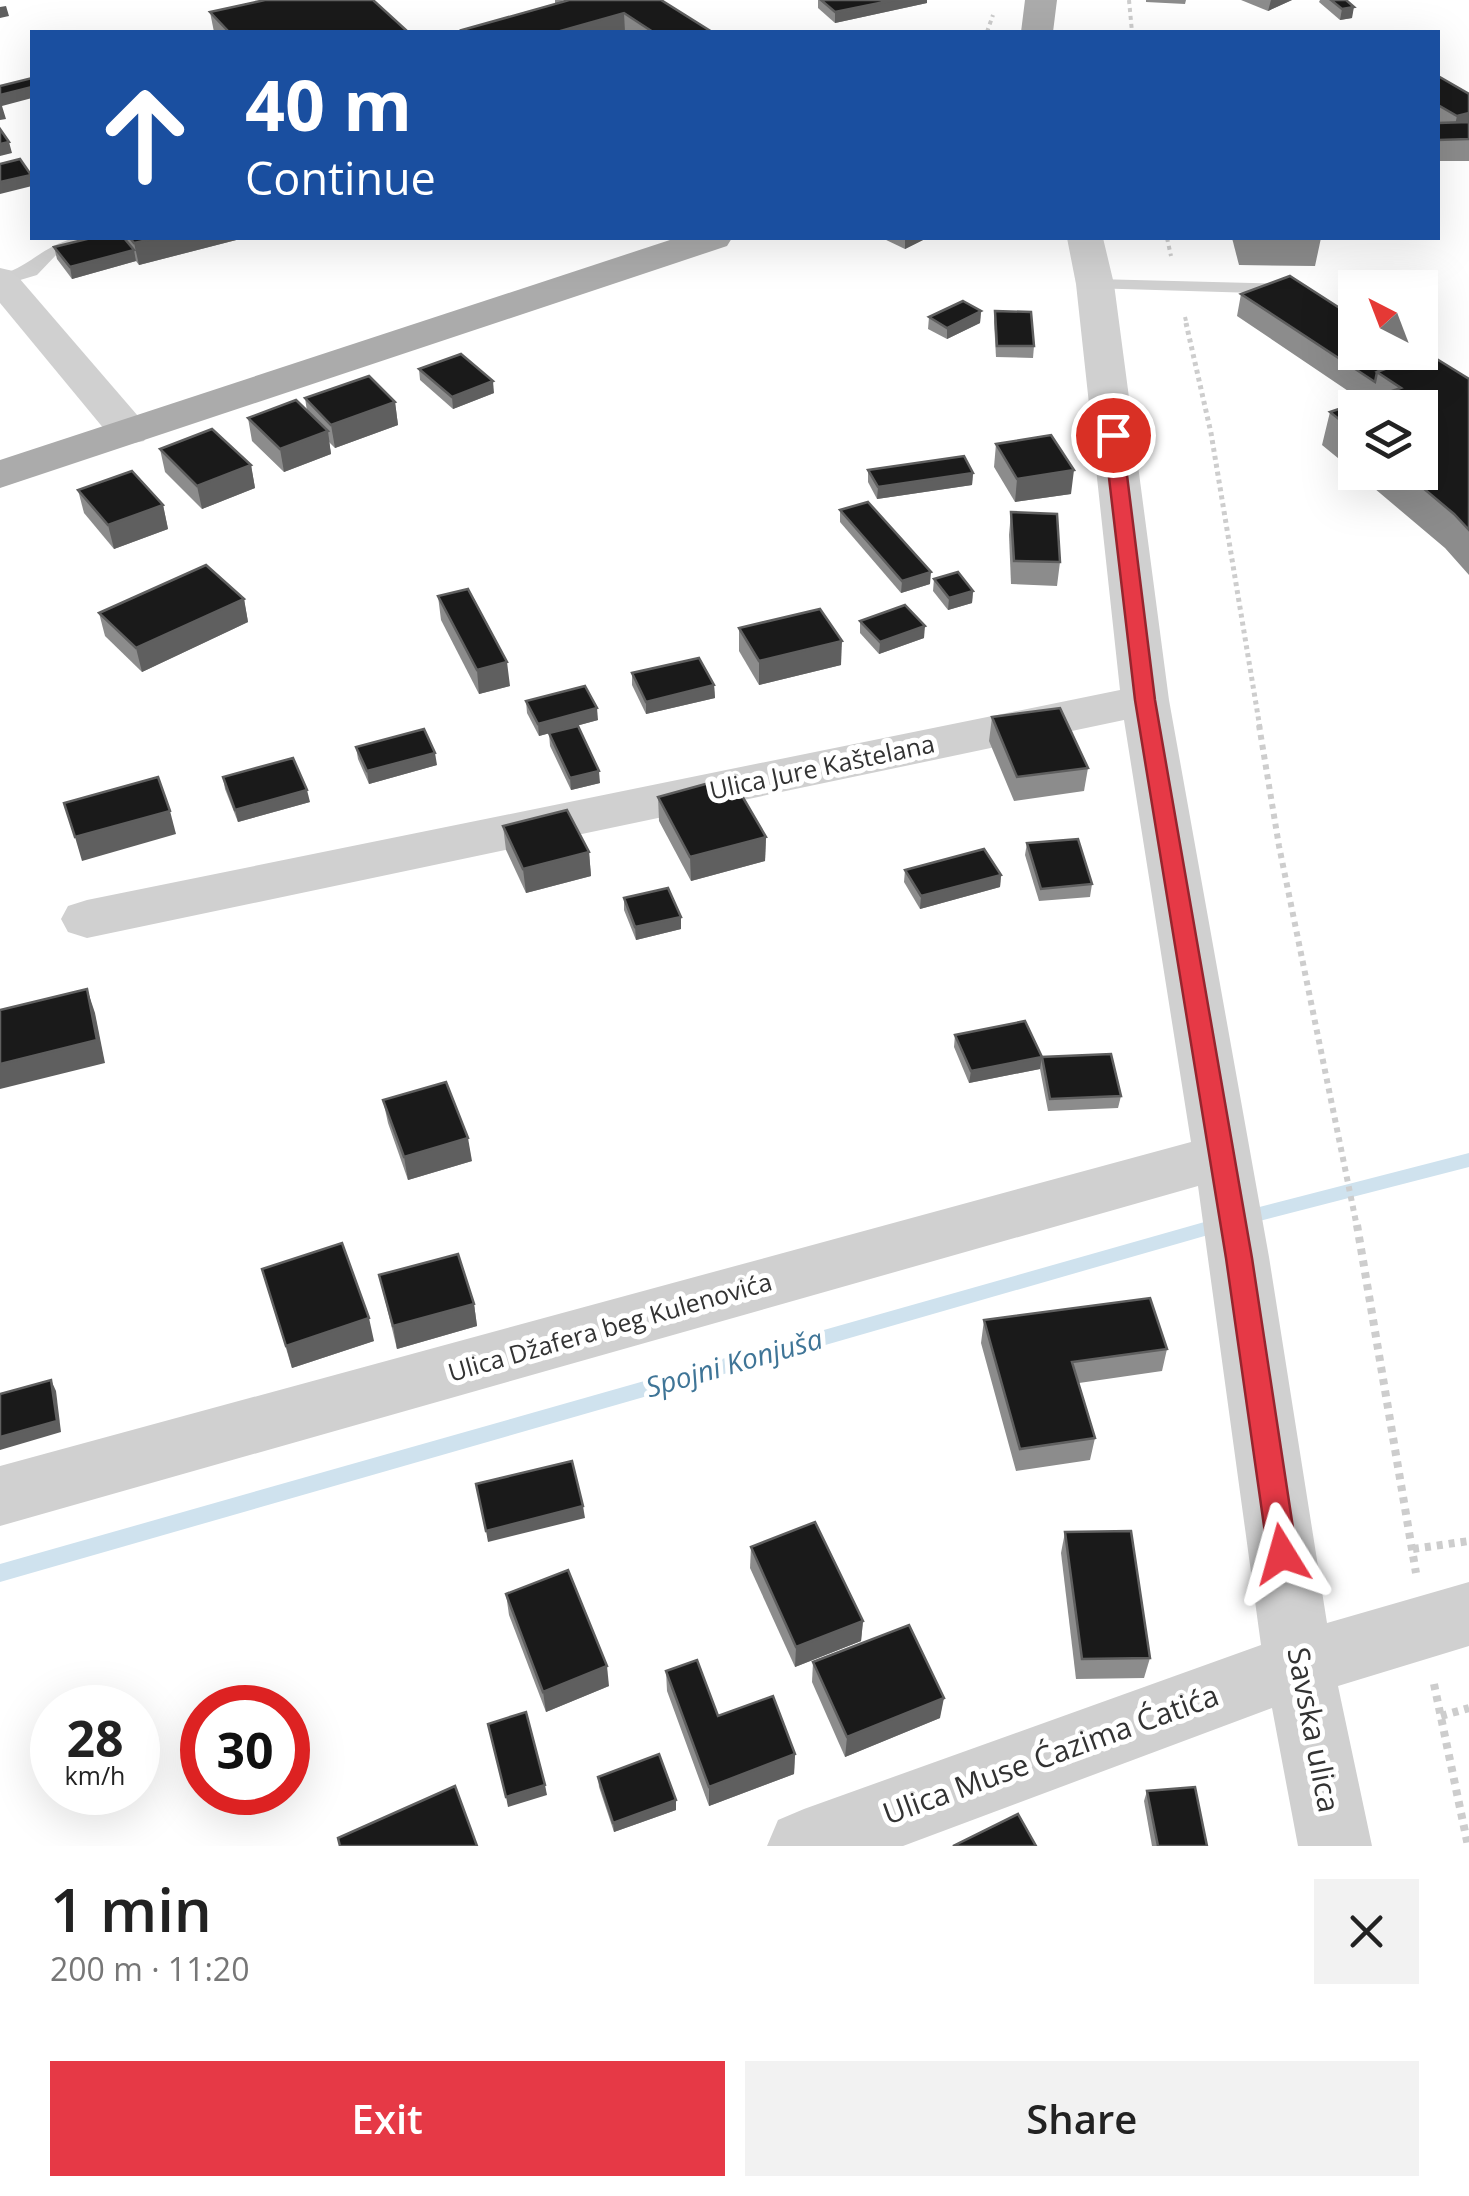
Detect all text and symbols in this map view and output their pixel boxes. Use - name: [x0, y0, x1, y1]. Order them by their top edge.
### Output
- text: 40 m: [245, 56, 412, 152]
- icon: ahead: [80, 70, 210, 200]
- text: Continue: [245, 147, 436, 208]
- north arrow: [1338, 270, 1438, 370]
- map controls: [1338, 270, 1438, 490]
- button: layers: [1338, 390, 1438, 490]
- pin: [1071, 393, 1156, 478]
- icon: arrive: [1086, 408, 1141, 463]
- street label: Ulica Jure Kaštelana: [706, 726, 938, 807]
- street label: Ulica Džafera beg Kulenovića: [444, 1263, 776, 1389]
- water label: Spojni Konjuša: [641, 1319, 827, 1405]
- position arrow: [1230, 1502, 1334, 1606]
- street label: Savska ulica: [1278, 1644, 1351, 1816]
- street label: Ulica Muse Ćazima Ćatića: [877, 1674, 1224, 1833]
- speed limit sign: 30: [180, 1685, 310, 1815]
- text: 28: [66, 1704, 124, 1772]
- text: km/h: [65, 1758, 125, 1792]
- text: 1 min: [50, 1868, 212, 1950]
- button: close: [1314, 1879, 1419, 1984]
- text: 200 m · 11:20: [50, 1947, 249, 1990]
- button: Exit: [50, 2061, 725, 2176]
- button: Share: [745, 2061, 1419, 2176]

